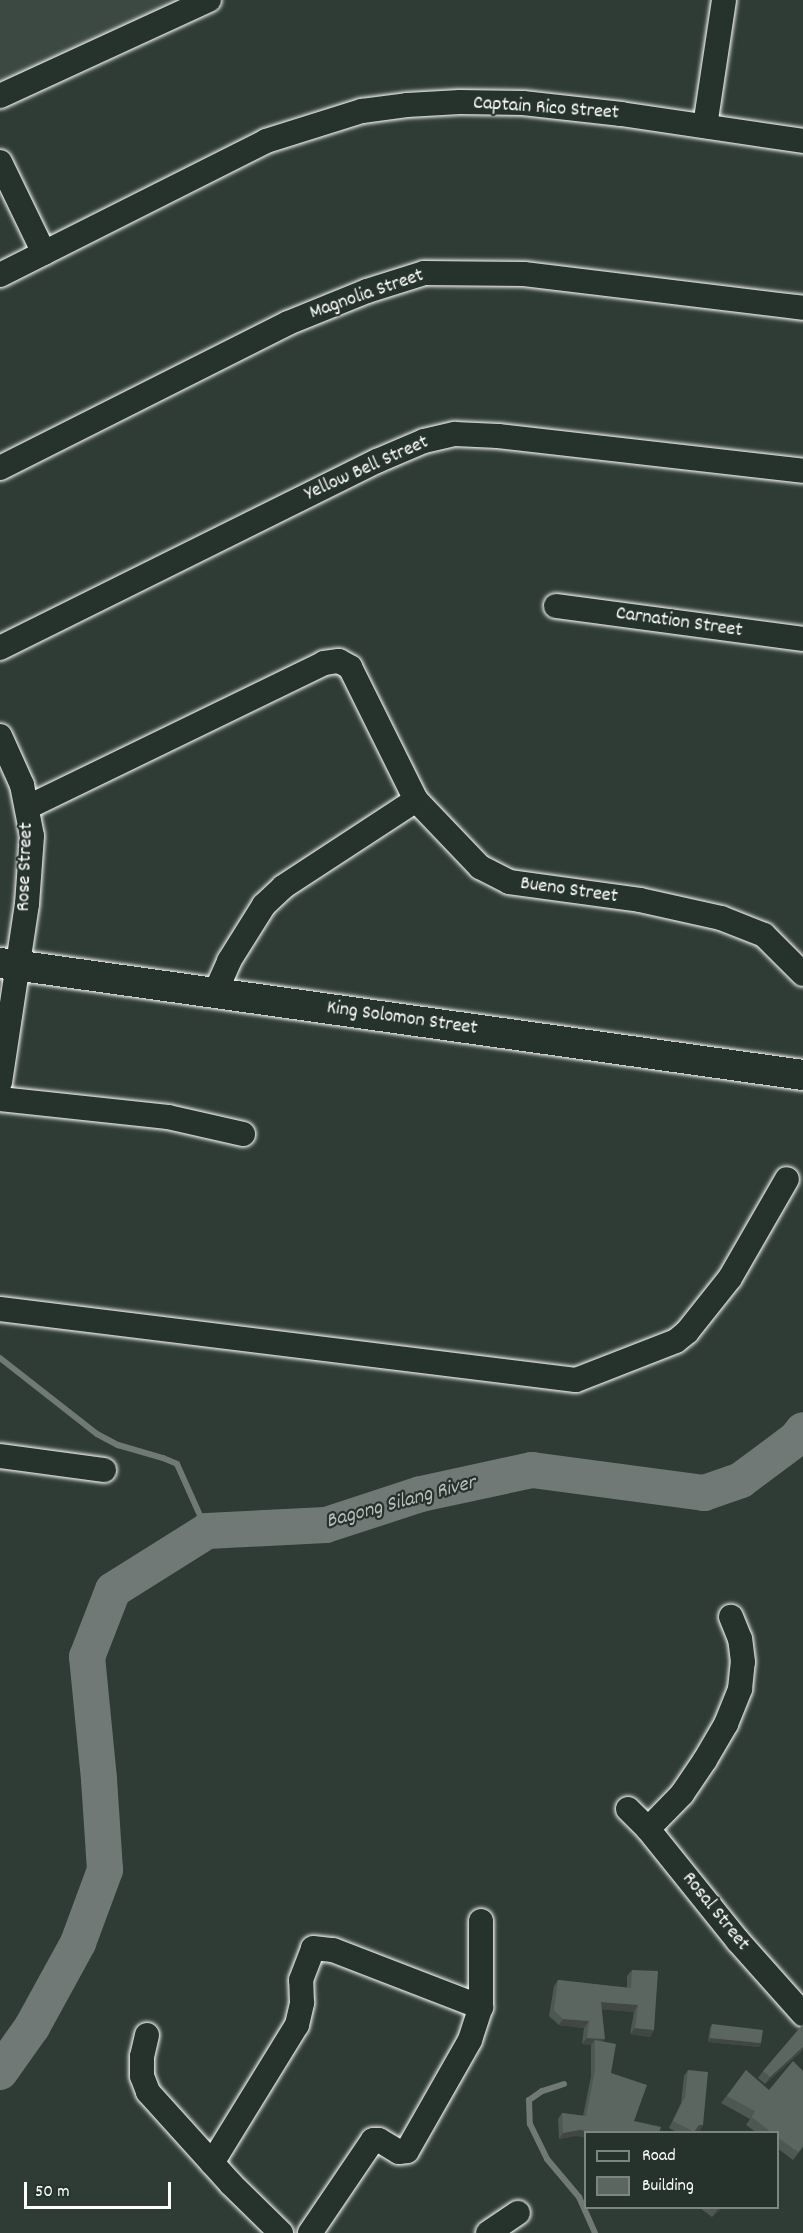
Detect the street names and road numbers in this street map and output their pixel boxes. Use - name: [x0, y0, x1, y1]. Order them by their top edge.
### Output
- street label: Captain Rico Street: [472, 92, 620, 126]
- street label: Magnolia Street: [307, 264, 427, 326]
- street label: Yellow Bell Street: [301, 431, 433, 507]
- street label: Carnation Street: [614, 602, 744, 644]
- street label: Rose Street: [12, 822, 40, 912]
- street label: Bueno Street: [519, 872, 619, 910]
- street label: King Solomon Street: [325, 997, 479, 1041]
- street label: Rosal Street: [676, 1868, 754, 1956]

